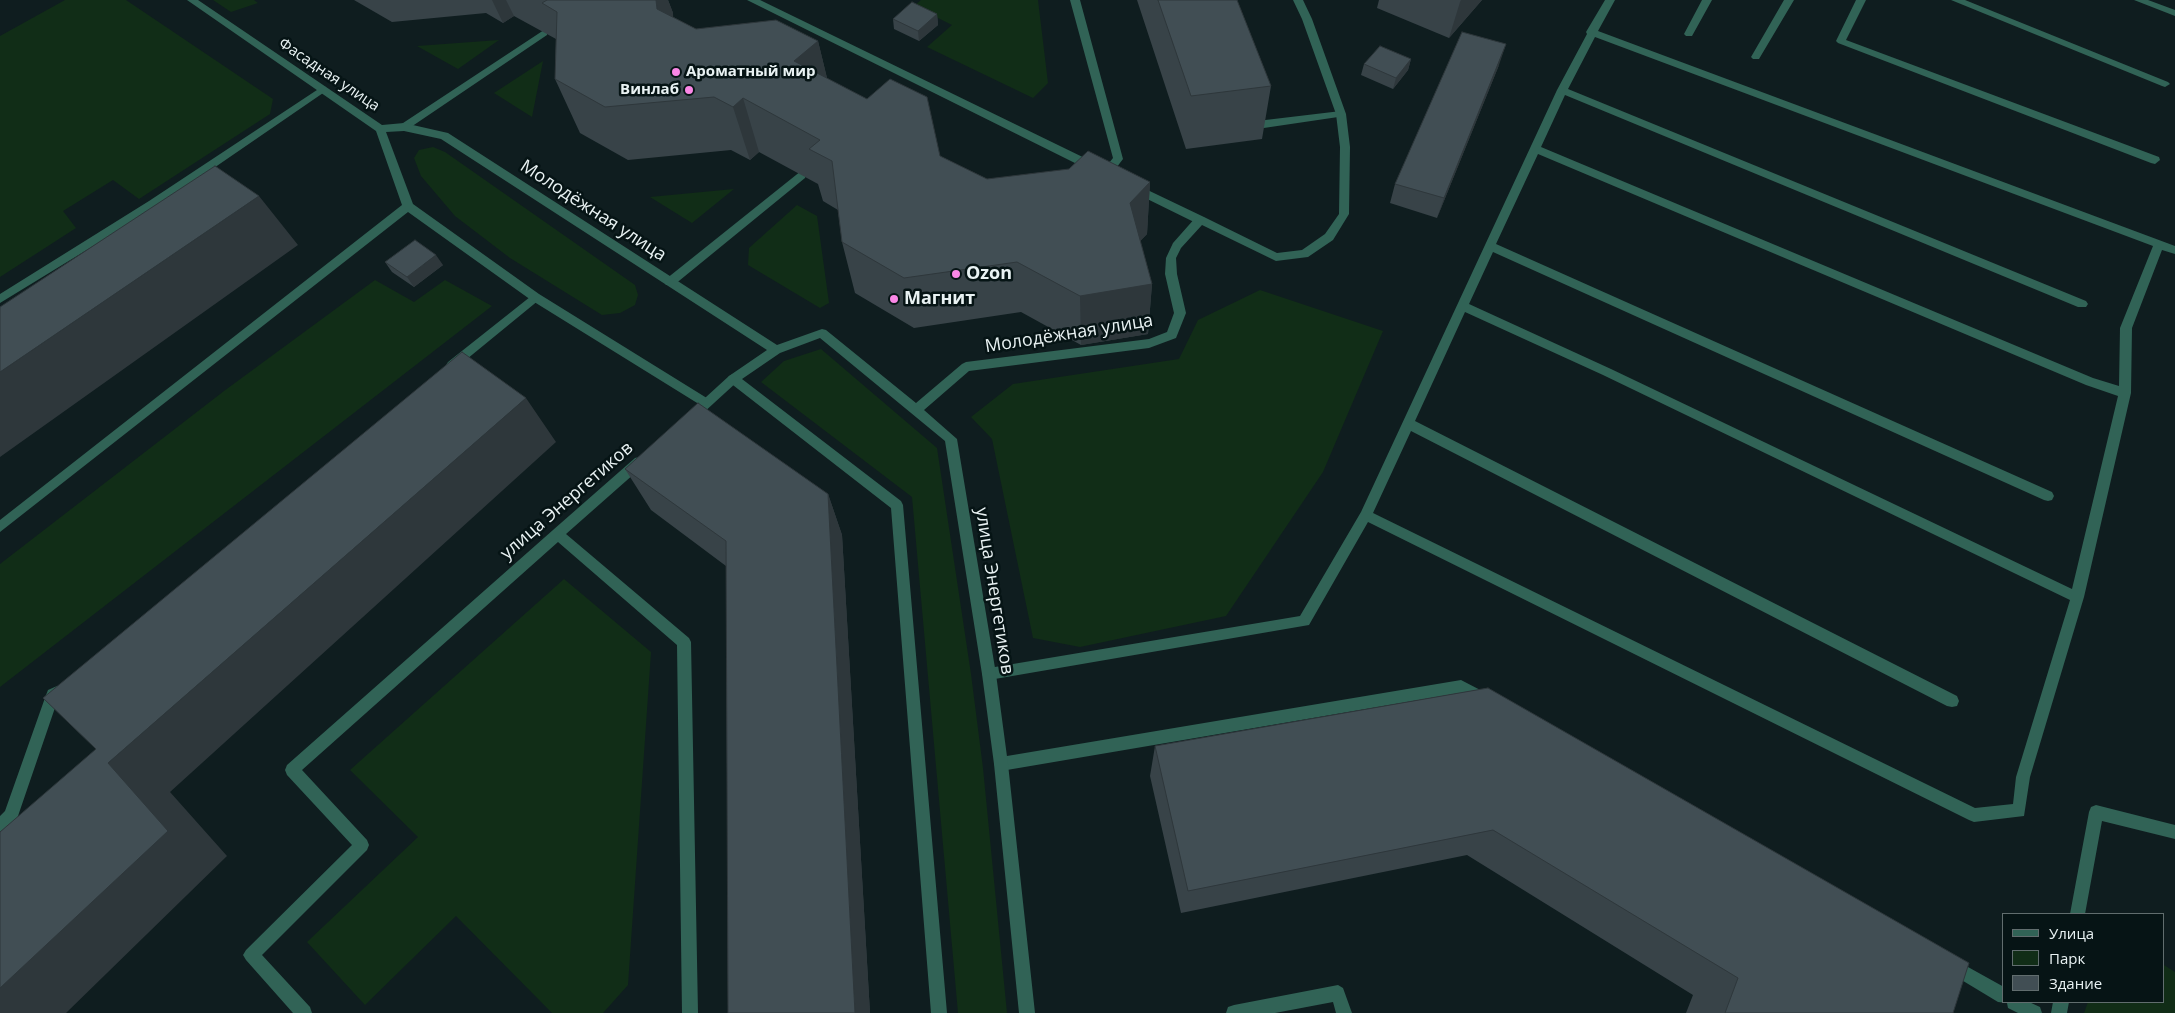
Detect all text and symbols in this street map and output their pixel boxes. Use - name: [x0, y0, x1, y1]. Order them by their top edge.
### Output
- street label: Фасадная улица: [275, 35, 383, 115]
- place label: Ароматный мир: [686, 63, 815, 81]
- marker: Ароматный мир: [670, 66, 682, 78]
- place label: Винлаб: [620, 81, 679, 99]
- marker: Винлаб: [683, 84, 695, 96]
- street label: Молодёжная улица: [516, 156, 670, 266]
- place label: Ozon: [966, 263, 1012, 285]
- marker: Ozon: [950, 268, 962, 280]
- place label: Магнит: [904, 288, 975, 310]
- marker: Магнит: [888, 293, 900, 305]
- street label: Молодёжная улица: [983, 310, 1155, 358]
- street label: улица Энергетиков: [496, 437, 638, 565]
- street label: улица Энергетиков: [970, 506, 1018, 676]
- legend: [2002, 913, 2165, 1003]
- text: Улица: [2049, 923, 2094, 943]
- text: Парк: [2049, 948, 2085, 968]
- text: Здание: [2049, 973, 2102, 993]

